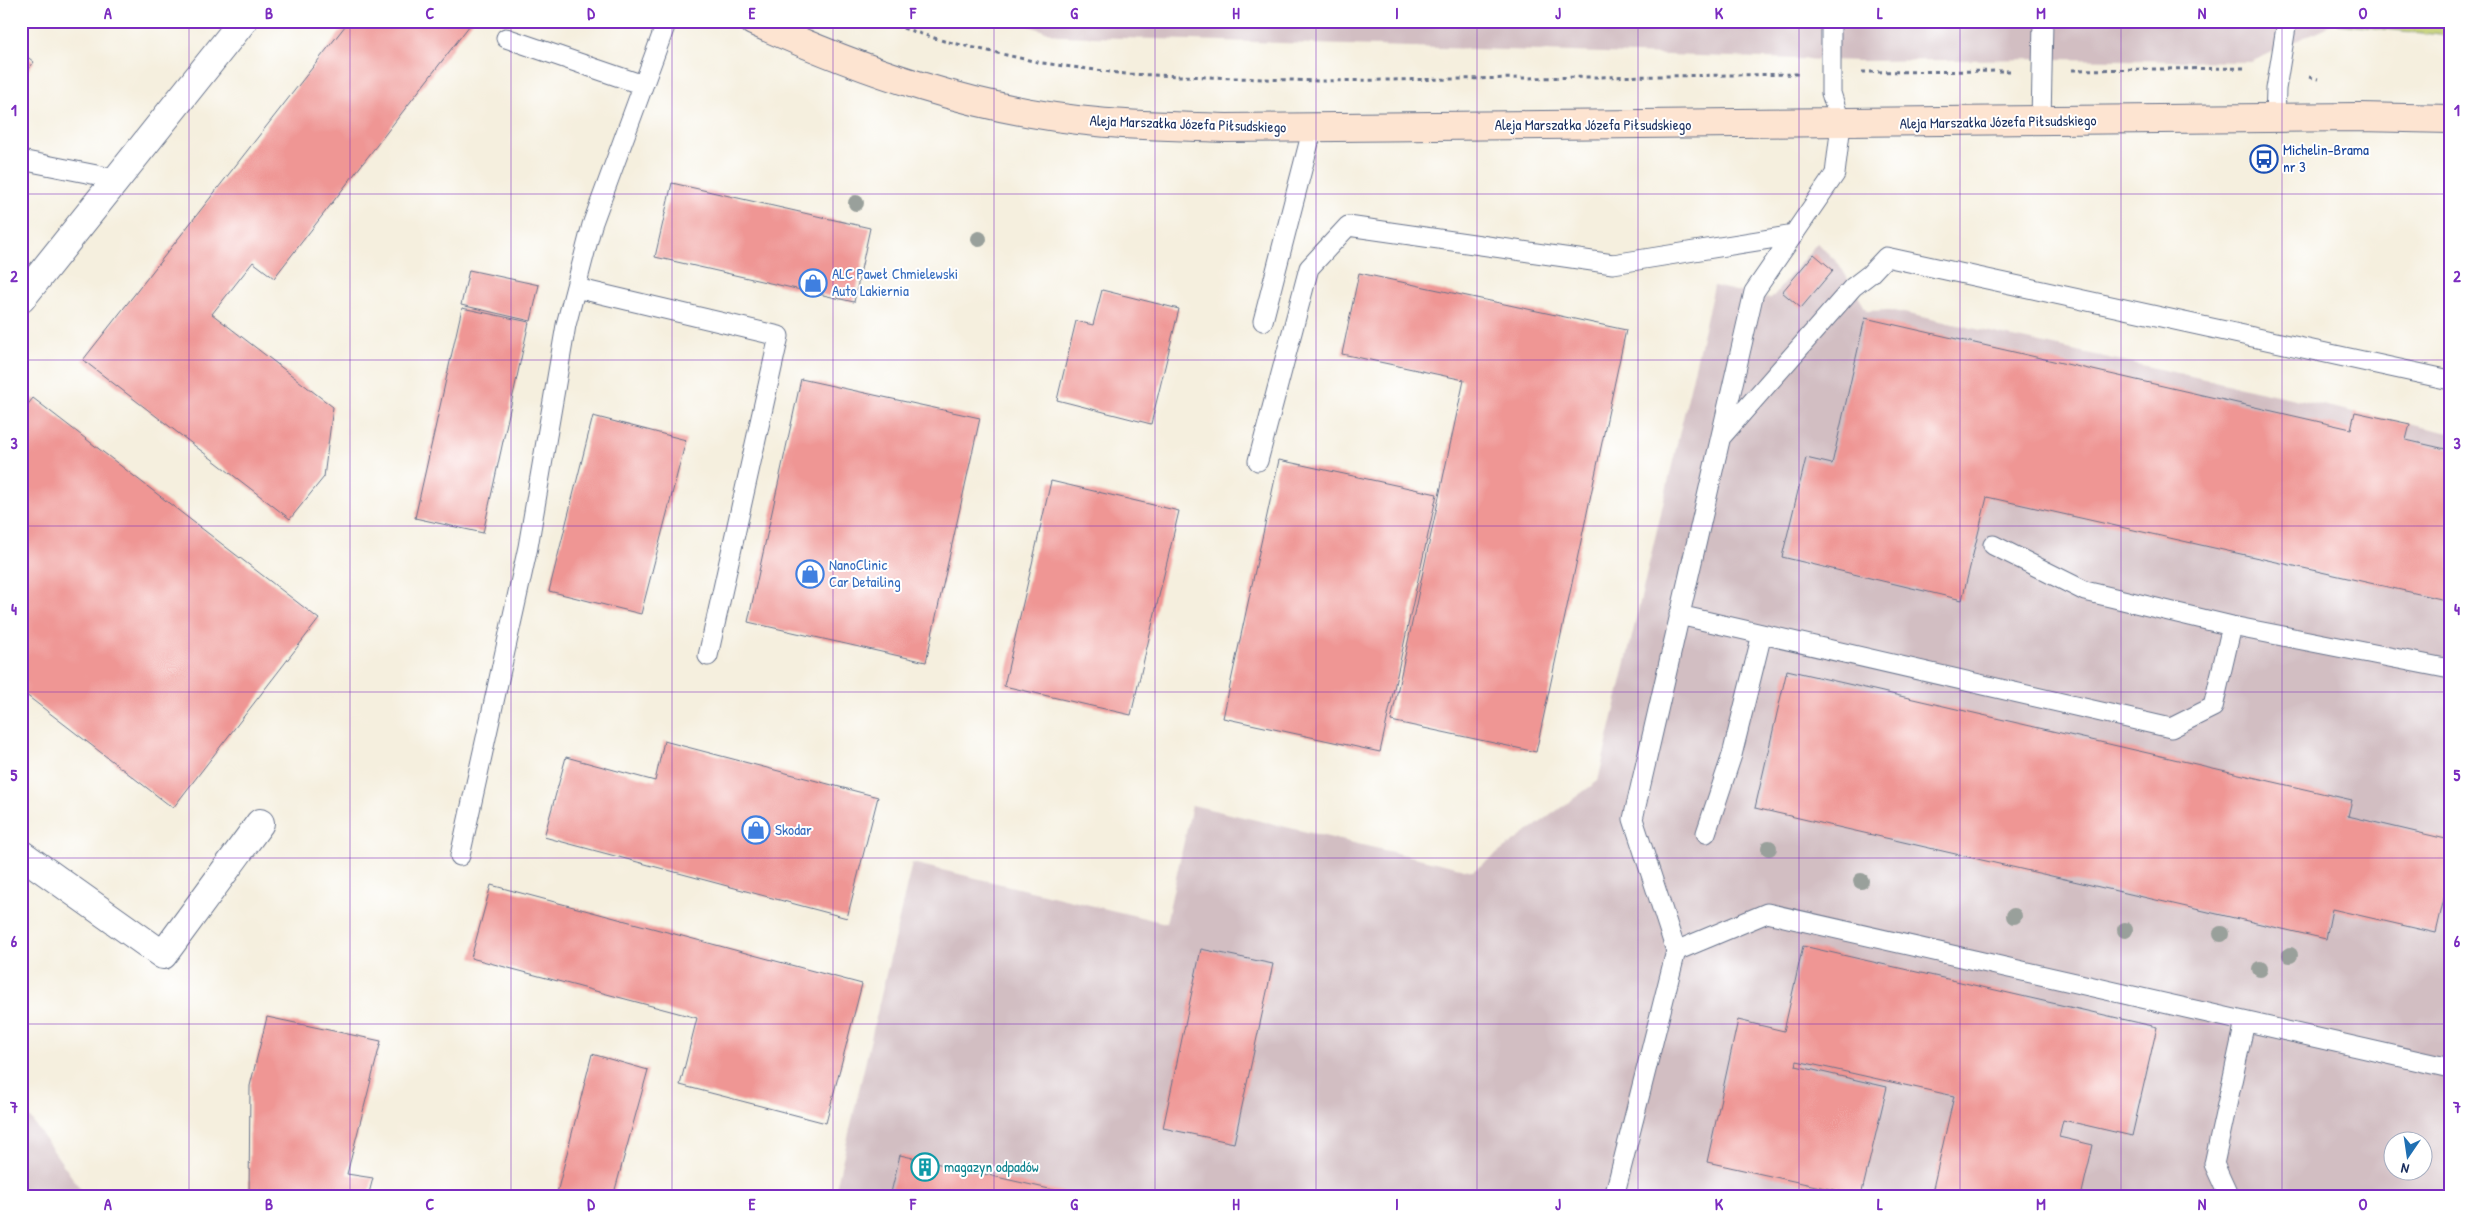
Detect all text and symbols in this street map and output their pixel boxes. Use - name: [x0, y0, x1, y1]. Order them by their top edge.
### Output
- text: A: [104, 2, 112, 24]
- text: B: [265, 2, 273, 24]
- text: C: [426, 2, 435, 24]
- text: D: [587, 2, 595, 24]
- text: E: [748, 2, 756, 24]
- text: F: [909, 2, 917, 24]
- text: G: [1070, 2, 1078, 24]
- text: H: [1232, 2, 1240, 24]
- text: I: [1395, 2, 1399, 24]
- text: J: [1555, 2, 1561, 24]
- text: K: [1715, 2, 1724, 24]
- text: L: [1877, 2, 1883, 24]
- text: M: [2036, 2, 2046, 24]
- text: N: [2198, 2, 2207, 24]
- text: O: [2359, 2, 2368, 24]
- text: 1: [11, 99, 17, 121]
- text: 1: [2454, 99, 2460, 121]
- street label: Aleja Marszałka Józefa Piłsudskiego: [1899, 109, 2097, 134]
- street label: Aleja Marszałka Józefa Piłsudskiego: [1089, 110, 1287, 137]
- street label: Aleja Marszałka Józefa Piłsudskiego: [1495, 114, 1691, 135]
- place label: Michelin-Brama nr 3: [2283, 139, 2369, 177]
- bus stop icon: Michelin-Brama nr 3: [2249, 144, 2279, 174]
- place label: ALC Paweł Chmielewski Auto Lakiernia: [832, 263, 958, 301]
- text: 2: [10, 265, 18, 287]
- text: 2: [2453, 265, 2461, 287]
- shop icon: ALC Paweł Chmielewski Auto Lakiernia: [798, 268, 828, 298]
- text: 3: [10, 432, 18, 454]
- text: 3: [2453, 432, 2461, 454]
- place label: NanoClinic Car Detailing: [829, 554, 901, 592]
- shop icon: NanoClinic Car Detailing: [795, 559, 825, 589]
- text: 4: [11, 598, 17, 620]
- text: 4: [2454, 598, 2460, 620]
- text: 5: [11, 764, 18, 786]
- text: 5: [2454, 764, 2461, 786]
- shop icon: Skodar: [741, 815, 771, 845]
- place label: Skodar: [775, 819, 812, 840]
- text: 6: [11, 930, 18, 952]
- text: 6: [2454, 930, 2461, 952]
- text: 7: [9, 1096, 18, 1118]
- text: 7: [2452, 1096, 2461, 1118]
- north arrow: [2384, 1130, 2434, 1180]
- building icon: magazyn odpadów: [910, 1152, 940, 1182]
- place label: magazyn odpadów: [944, 1156, 1039, 1177]
- text: N: [2399, 1159, 2411, 1179]
- text: A: [104, 1193, 112, 1215]
- text: B: [265, 1193, 273, 1215]
- text: C: [426, 1193, 435, 1215]
- text: D: [587, 1193, 595, 1215]
- text: E: [748, 1193, 756, 1215]
- text: F: [909, 1193, 917, 1215]
- text: G: [1070, 1193, 1078, 1215]
- text: H: [1232, 1193, 1240, 1215]
- text: I: [1395, 1193, 1399, 1215]
- text: J: [1555, 1193, 1561, 1215]
- text: K: [1715, 1193, 1724, 1215]
- text: L: [1877, 1193, 1883, 1215]
- text: M: [2036, 1193, 2046, 1215]
- text: N: [2198, 1193, 2207, 1215]
- text: O: [2359, 1193, 2368, 1215]

